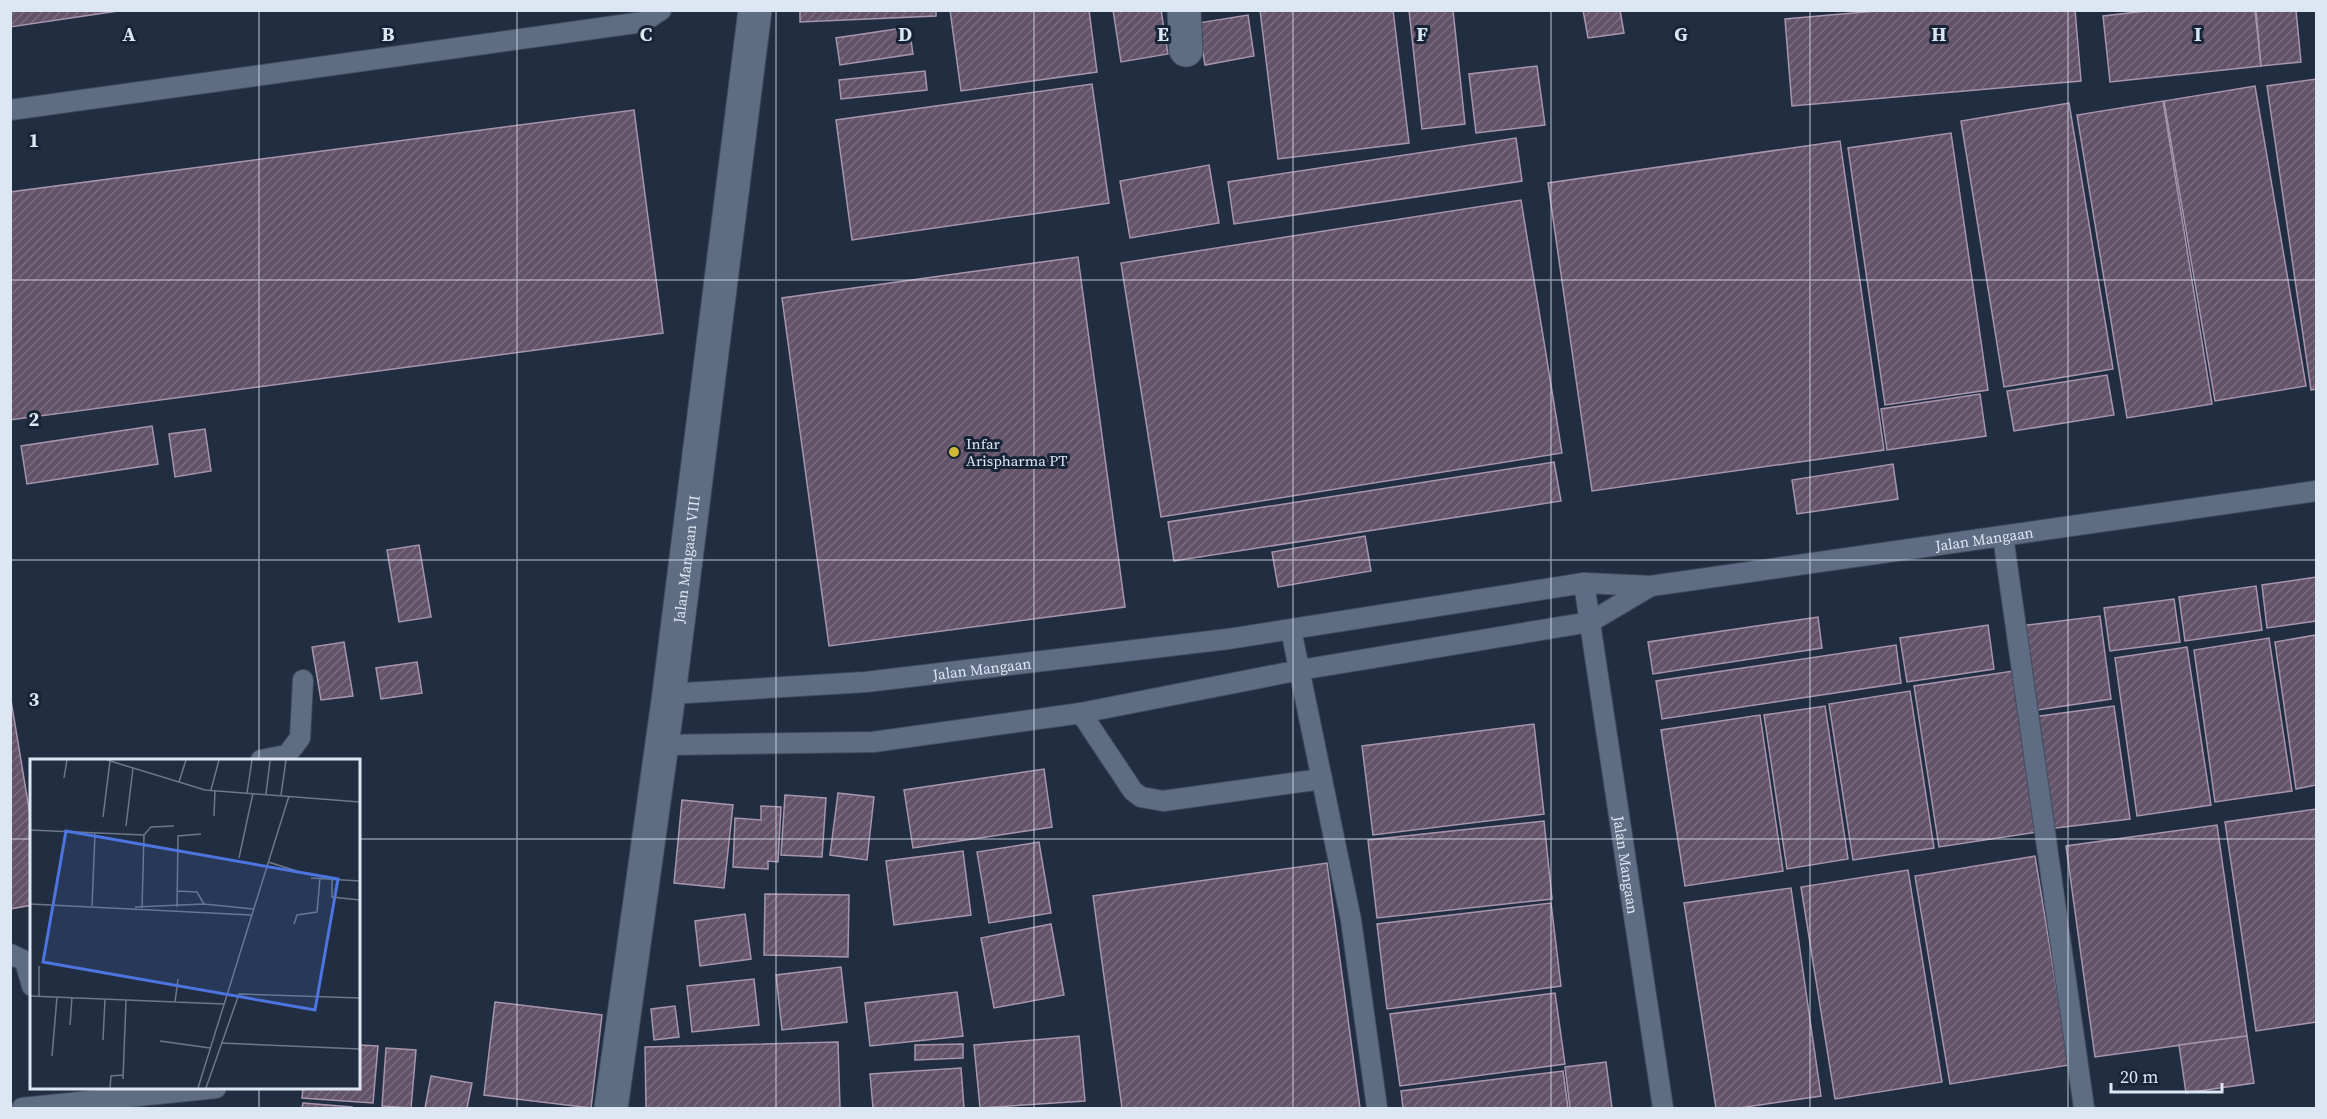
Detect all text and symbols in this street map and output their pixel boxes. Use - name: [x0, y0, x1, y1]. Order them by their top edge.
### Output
- text: A: [122, 20, 136, 48]
- text: B: [381, 20, 395, 48]
- text: C: [640, 20, 652, 48]
- text: D: [898, 20, 912, 48]
- text: E: [1157, 20, 1169, 48]
- text: F: [1416, 20, 1428, 48]
- text: G: [1674, 20, 1688, 48]
- text: H: [1931, 20, 1947, 48]
- text: I: [2194, 20, 2202, 48]
- text: 1: [29, 126, 39, 154]
- text: 2: [29, 405, 40, 433]
- place label: Infar Arispharma PT: [966, 433, 1067, 471]
- marker: Infar Arispharma PT: [947, 445, 961, 459]
- street label: Jalan Mangaan VIII: [667, 494, 704, 625]
- street label: Jalan Mangaan: [1933, 521, 2035, 556]
- street label: Jalan Mangaan: [930, 652, 1032, 685]
- text: 3: [29, 685, 40, 713]
- inset map: [30, 759, 360, 1089]
- street label: Jalan Mangaan: [1609, 813, 1644, 915]
- scale bar: [2111, 1056, 2222, 1094]
- text: 20 m: [2120, 1064, 2158, 1089]

